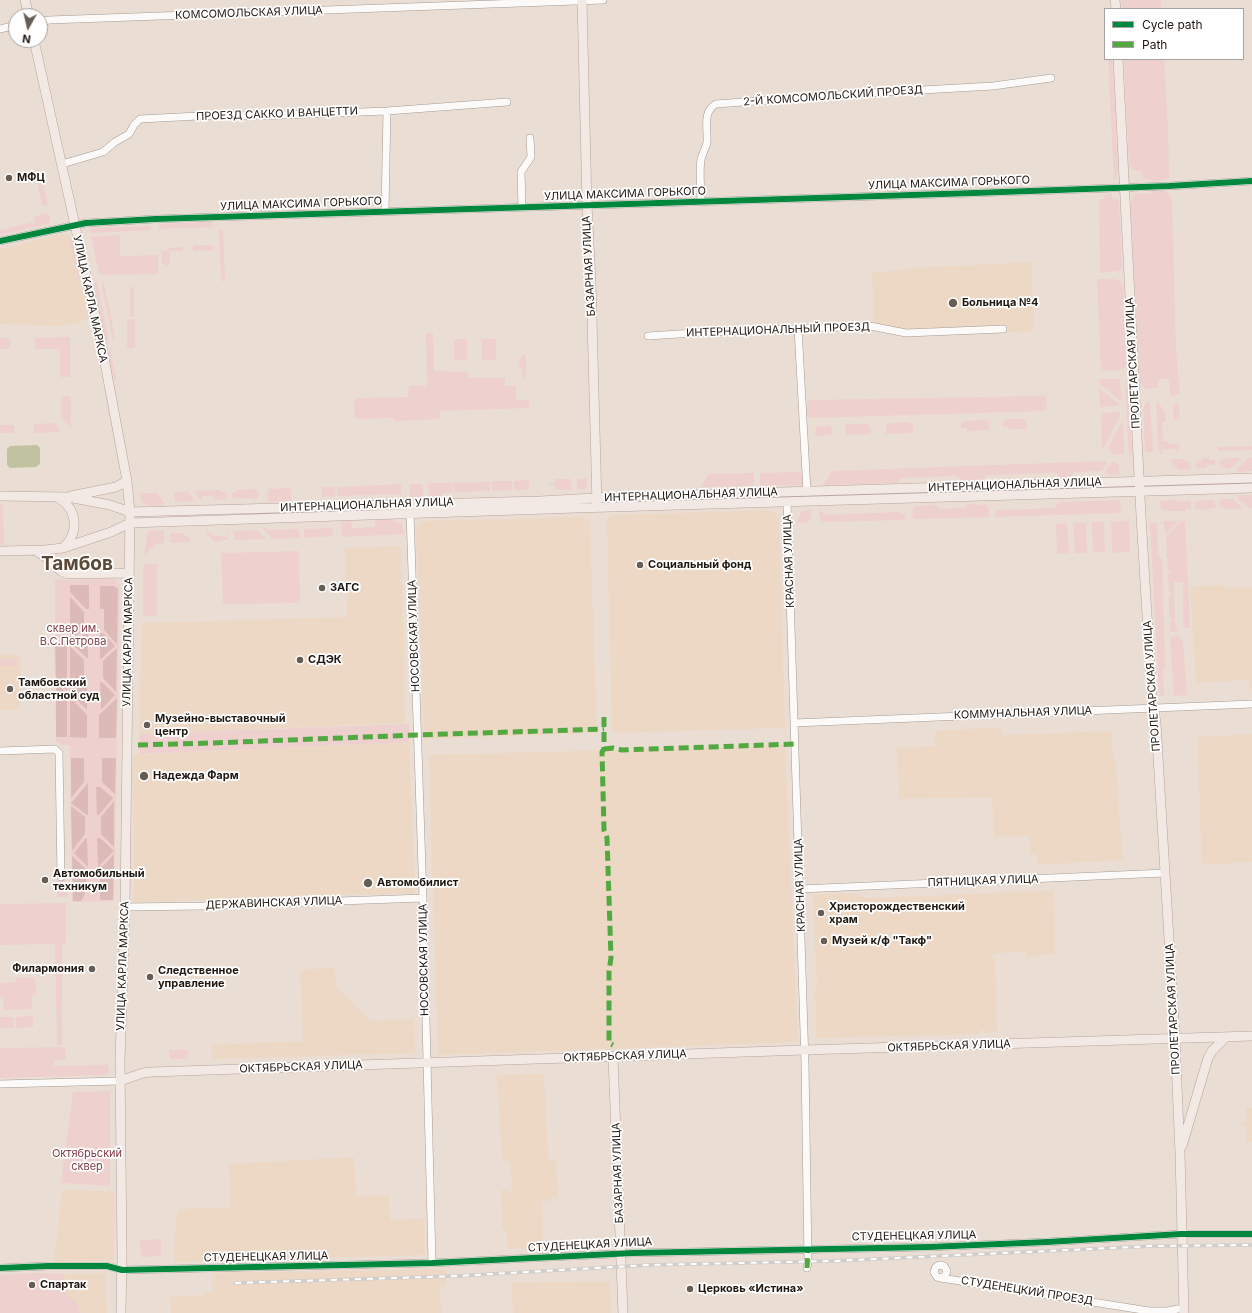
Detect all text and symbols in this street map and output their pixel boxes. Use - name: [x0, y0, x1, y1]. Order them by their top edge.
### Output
- street label: КОМСОМОЛЬСКАЯ УЛИЦА: [175, 4, 323, 22]
- north arrow: [8, 8, 48, 48]
- legend: [1104, 8, 1244, 60]
- text: Cycle path: [1142, 17, 1203, 32]
- text: N: [21, 31, 32, 46]
- text: Path: [1142, 37, 1167, 52]
- street label: 2-Й КОМСОМОЛЬСКИЙ ПРОЕЗД: [743, 83, 923, 109]
- street label: ПРОЕЗД САККО И ВАНЦЕТТИ: [196, 105, 358, 123]
- place label: МФЦ: [17, 171, 45, 185]
- marker: МФЦ: [4, 173, 14, 183]
- street label: УЛИЦА МАКСИМА ГОРЬКОГО: [868, 174, 1030, 192]
- street label: УЛИЦА МАКСИМА ГОРЬКОГО: [544, 185, 706, 203]
- street label: УЛИЦА МАКСИМА ГОРЬКОГО: [220, 195, 382, 213]
- street label: БАЗАРНАЯ УЛИЦА: [580, 215, 598, 317]
- street label: УЛИЦА КАРЛА МАРКСА: [70, 234, 110, 364]
- place label: Больница №4: [962, 296, 1038, 310]
- marker: Больница №4: [947, 297, 959, 309]
- street label: ПРОЛЕТАРСКАЯ УЛИЦА: [1123, 297, 1143, 429]
- street label: ИНТЕРНАЦИОНАЛЬНЫЙ ПРОЕЗД: [686, 320, 870, 340]
- street label: ИНТЕРНАЦИОНАЛЬНАЯ УЛИЦА: [928, 475, 1102, 495]
- street label: ИНТЕРНАЦИОНАЛЬНАЯ УЛИЦА: [604, 485, 778, 505]
- street label: ИНТЕРНАЦИОНАЛЬНАЯ УЛИЦА: [280, 495, 454, 515]
- street label: КРАСНАЯ УЛИЦА: [781, 514, 797, 608]
- district label: Тамбов: [41, 553, 113, 575]
- place label: Социальный фонд: [648, 558, 751, 572]
- marker: Социальный фонд: [635, 560, 645, 570]
- street label: УЛИЦА КАРЛА МАРКСА: [120, 577, 136, 707]
- street label: НОСОВСКАЯ УЛИЦА: [405, 580, 423, 692]
- place label: ЗАГС: [330, 581, 360, 595]
- marker: ЗАГС: [317, 583, 327, 593]
- street label: ПРОЛЕТАРСКАЯ УЛИЦА: [1141, 620, 1163, 752]
- park label: сквер им. В.С.Петрова: [40, 622, 106, 648]
- place label: СДЭК: [308, 653, 342, 667]
- marker: СДЭК: [295, 655, 305, 665]
- place label: Тамбовский областной суд: [18, 676, 99, 702]
- marker: Тамбовский областной суд: [5, 684, 15, 694]
- street label: КОММУНАЛЬНАЯ УЛИЦА: [954, 704, 1092, 722]
- place label: Музейно-выставочный центр: [155, 712, 286, 738]
- marker: Музейно-выставочный центр: [142, 720, 152, 730]
- place label: Надежда Фарм: [153, 769, 239, 783]
- marker: Надежда Фарм: [138, 770, 150, 782]
- street label: КРАСНАЯ УЛИЦА: [792, 838, 808, 932]
- place label: Автомобильный техникум: [53, 867, 145, 893]
- street label: ПЯТНИЦКАЯ УЛИЦА: [927, 872, 1039, 890]
- marker: Автомобильный техникум: [40, 875, 50, 885]
- place label: Автомобилист: [377, 876, 458, 890]
- marker: Автомобилист: [362, 877, 374, 889]
- street label: ДЕРЖАВИНСКАЯ УЛИЦА: [206, 894, 342, 912]
- place label: Христорождественский храм: [829, 900, 965, 926]
- street label: УЛИЦА КАРЛА МАРКСА: [114, 901, 132, 1031]
- street label: НОСОВСКАЯ УЛИЦА: [416, 904, 432, 1016]
- marker: Христорождественский храм: [816, 908, 826, 918]
- place label: Музей к/ф "Такф": [832, 934, 932, 948]
- marker: Музей к/ф "Такф": [819, 936, 829, 946]
- street label: ПРОЛЕТАРСКАЯ УЛИЦА: [1163, 943, 1183, 1075]
- place label: Филармония: [12, 962, 84, 976]
- marker: Филармония: [87, 964, 97, 974]
- place label: Следственное управление: [158, 964, 239, 990]
- marker: Следственное управление: [145, 972, 155, 982]
- street label: ОКТЯБРЬСКАЯ УЛИЦА: [887, 1037, 1011, 1055]
- street label: ОКТЯБРЬСКАЯ УЛИЦА: [563, 1047, 687, 1065]
- street label: ОКТЯБРЬСКАЯ УЛИЦА: [239, 1058, 363, 1076]
- street label: БАЗАРНАЯ УЛИЦА: [610, 1122, 626, 1224]
- park label: Октябрьский сквер: [52, 1147, 122, 1173]
- street label: СТУДЕНЕЦКАЯ УЛИЦА: [852, 1228, 976, 1244]
- street label: СТУДЕНЕЦКАЯ УЛИЦА: [527, 1235, 653, 1255]
- street label: СТУДЕНЕЦКАЯ УЛИЦА: [204, 1249, 328, 1265]
- street label: СТУДЕНЕЦКИЙ ПРОЕЗД: [960, 1274, 1094, 1308]
- place label: Спартак: [40, 1278, 86, 1292]
- marker: Спартак: [27, 1280, 37, 1290]
- place label: Церковь «Истина»: [698, 1282, 803, 1296]
- marker: Церковь «Истина»: [685, 1284, 695, 1294]

